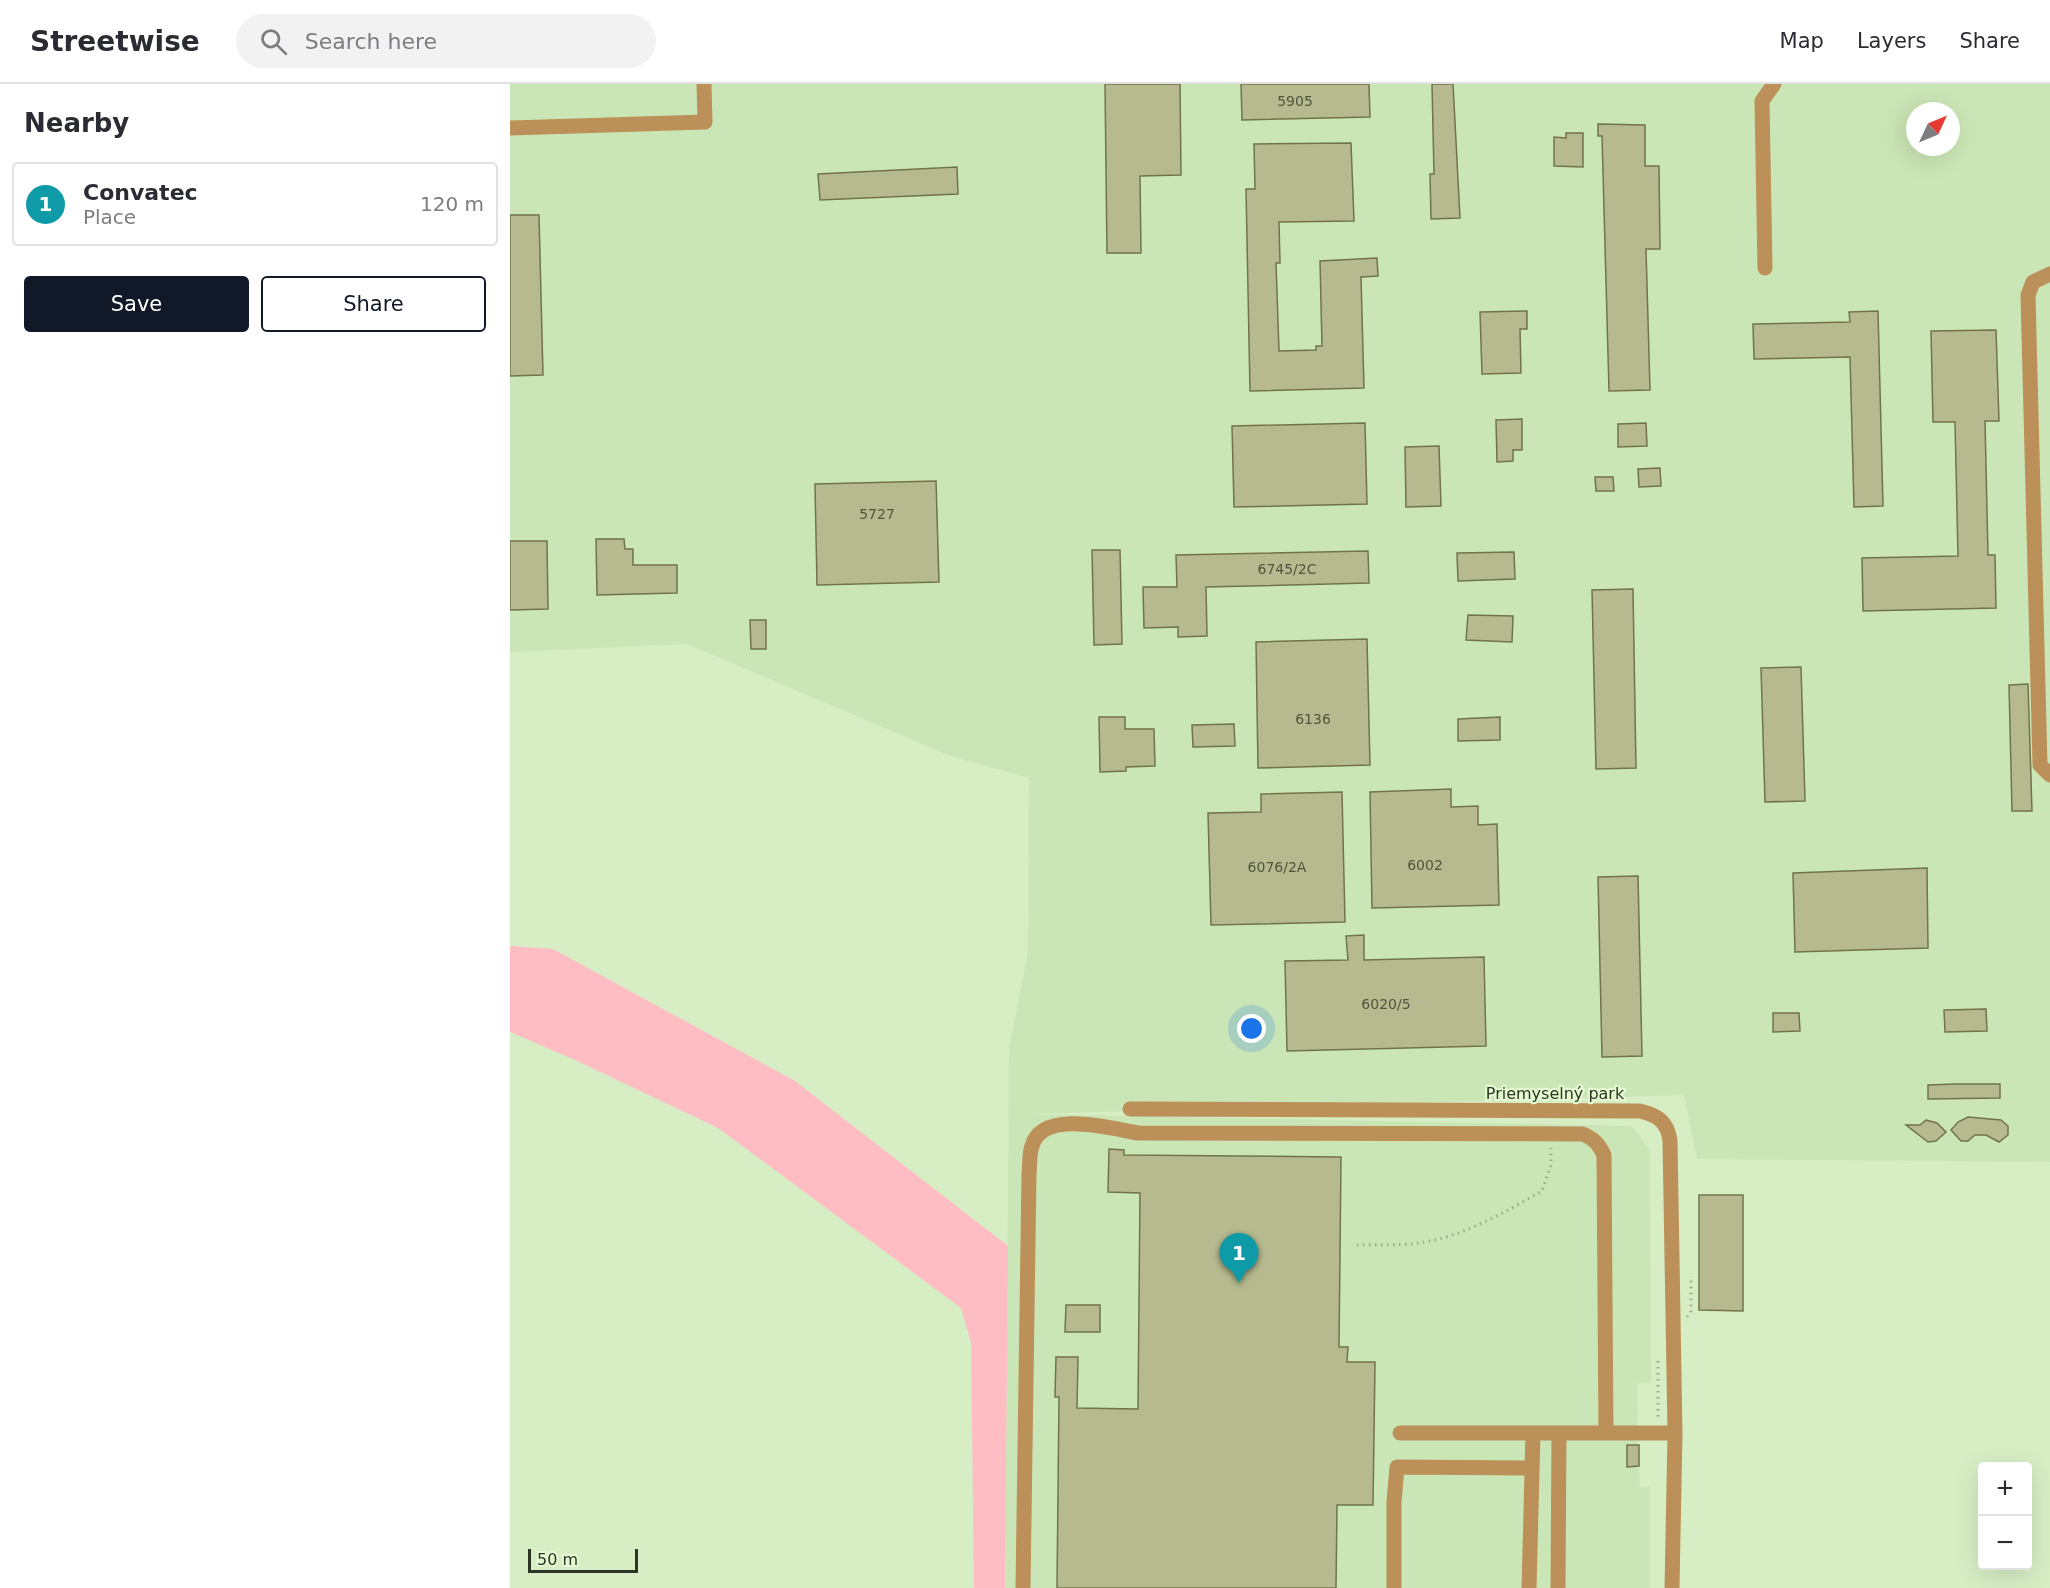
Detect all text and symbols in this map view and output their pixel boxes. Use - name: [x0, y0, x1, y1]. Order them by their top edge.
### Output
- search box: [236, 14, 656, 68]
- text: Streetwise: [30, 25, 200, 58]
- icon: search: [257, 25, 290, 58]
- text: Search here: [305, 29, 437, 54]
- text: Map: [1780, 29, 1824, 53]
- text: Layers: [1857, 29, 1926, 53]
- text: Share: [1959, 29, 2020, 53]
- house number: 5905: [1277, 93, 1313, 109]
- north arrow: [1906, 102, 1960, 156]
- text: Nearby: [24, 108, 129, 138]
- text: Convatec: [83, 180, 198, 205]
- text: 1: [39, 192, 52, 216]
- text: 120 m: [420, 192, 484, 216]
- text: Place: [83, 205, 136, 229]
- button: Save: [24, 276, 249, 332]
- button: Share: [261, 276, 486, 332]
- house number: 5727: [859, 506, 895, 522]
- house number: 6745/2C: [1257, 561, 1317, 577]
- house number: 6136: [1295, 711, 1331, 727]
- house number: 6002: [1407, 857, 1443, 873]
- house number: 6076/2A: [1248, 859, 1307, 875]
- house number: 6020/5: [1361, 996, 1411, 1012]
- your location: [1237, 1014, 1266, 1043]
- street label: Priemyselný park: [1486, 1084, 1625, 1103]
- pin: 1: [1220, 1234, 1258, 1283]
- map controls: [1978, 1462, 2032, 1570]
- button: +: [1978, 1462, 2032, 1516]
- button: −: [1978, 1516, 2032, 1570]
- scale bar: [528, 1546, 638, 1574]
- text: 50 m: [537, 1550, 578, 1569]

